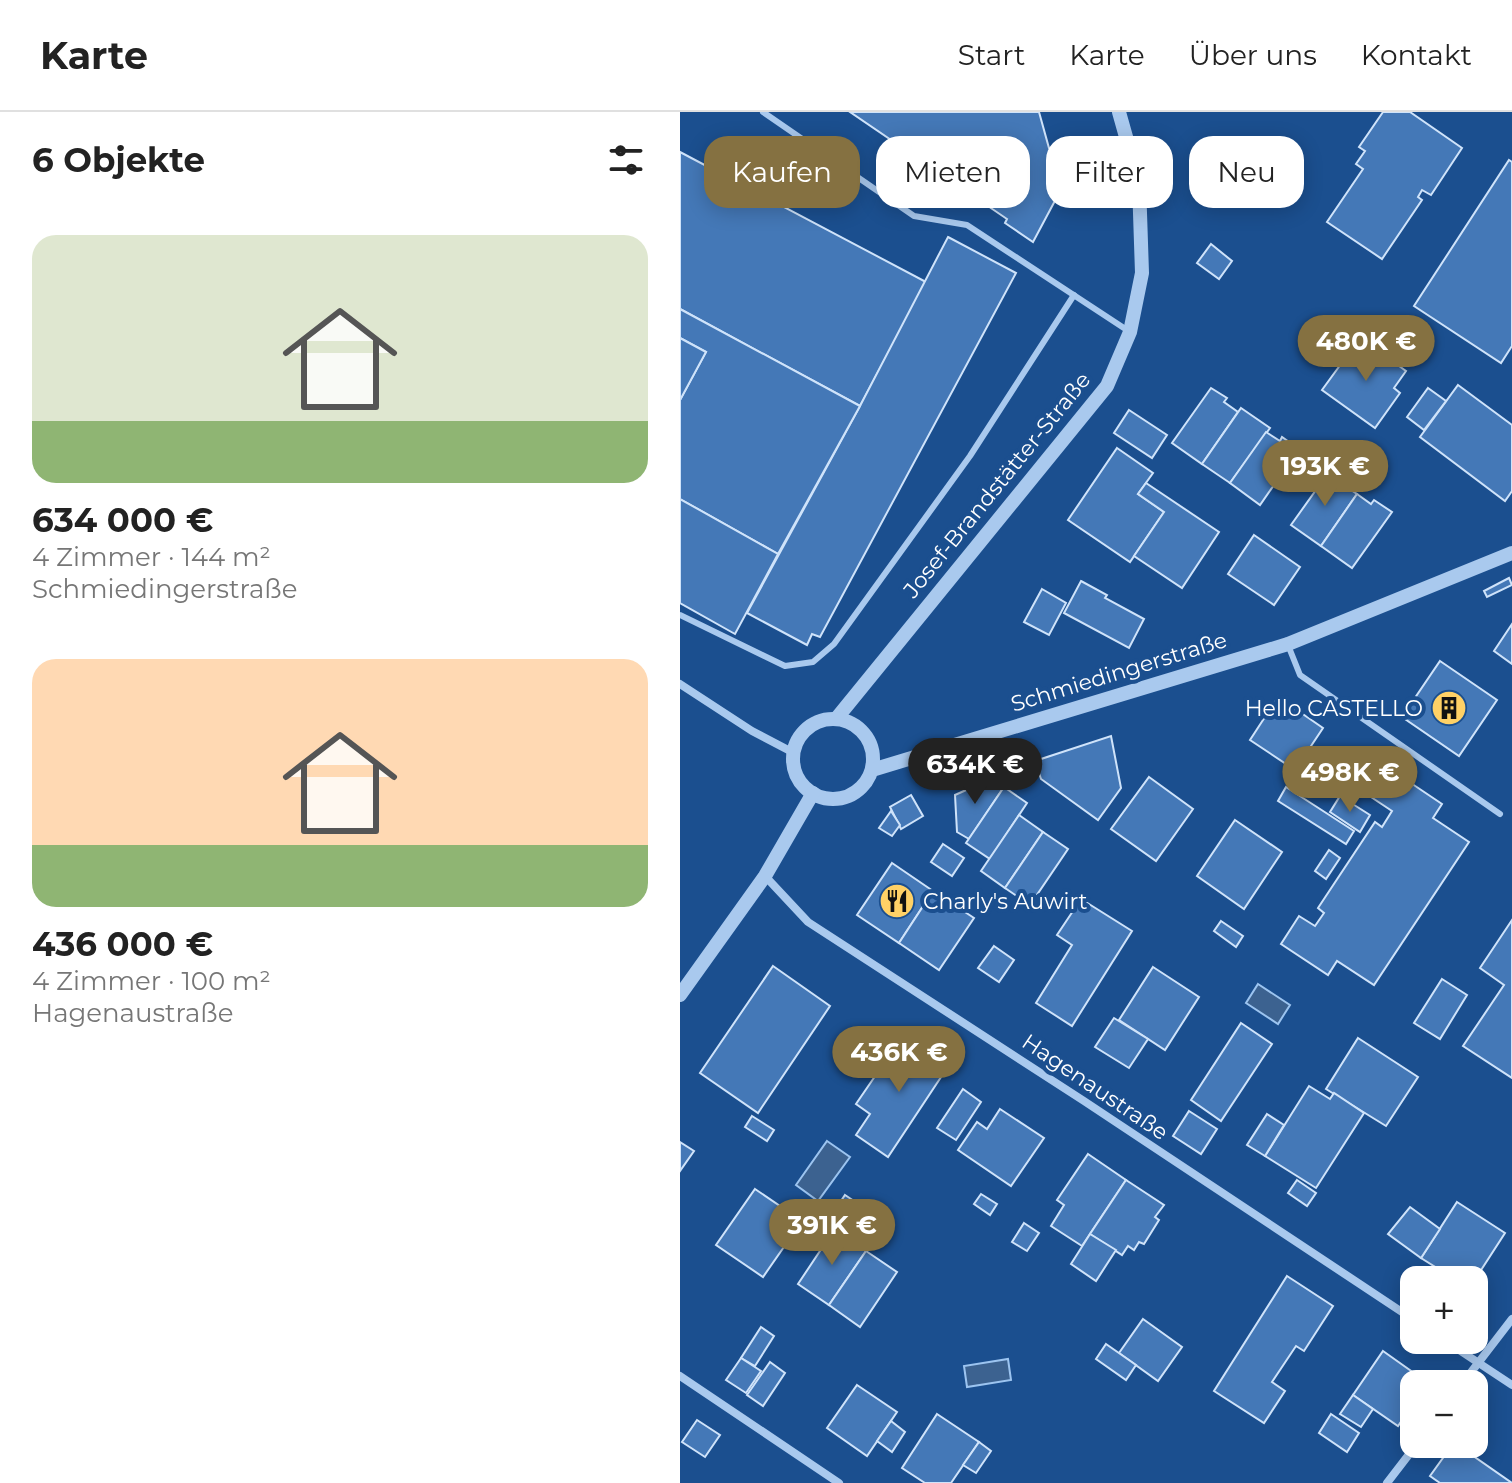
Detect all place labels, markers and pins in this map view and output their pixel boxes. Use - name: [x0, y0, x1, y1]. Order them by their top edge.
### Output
- pin: 480K €: [1301, 315, 1431, 383]
- pin: 193K €: [1260, 440, 1390, 508]
- building icon: Hello CASTELLO: [1430, 689, 1468, 727]
- place label: Hello CASTELLO: [1245, 695, 1423, 722]
- pin: 634K €: [910, 738, 1040, 806]
- pin: 498K €: [1285, 746, 1415, 814]
- restaurant icon: Charly's Auwirt: [878, 882, 916, 920]
- place label: Charly's Auwirt: [923, 888, 1088, 915]
- pin: 436K €: [834, 1026, 964, 1094]
- pin: 391K €: [767, 1199, 897, 1267]

